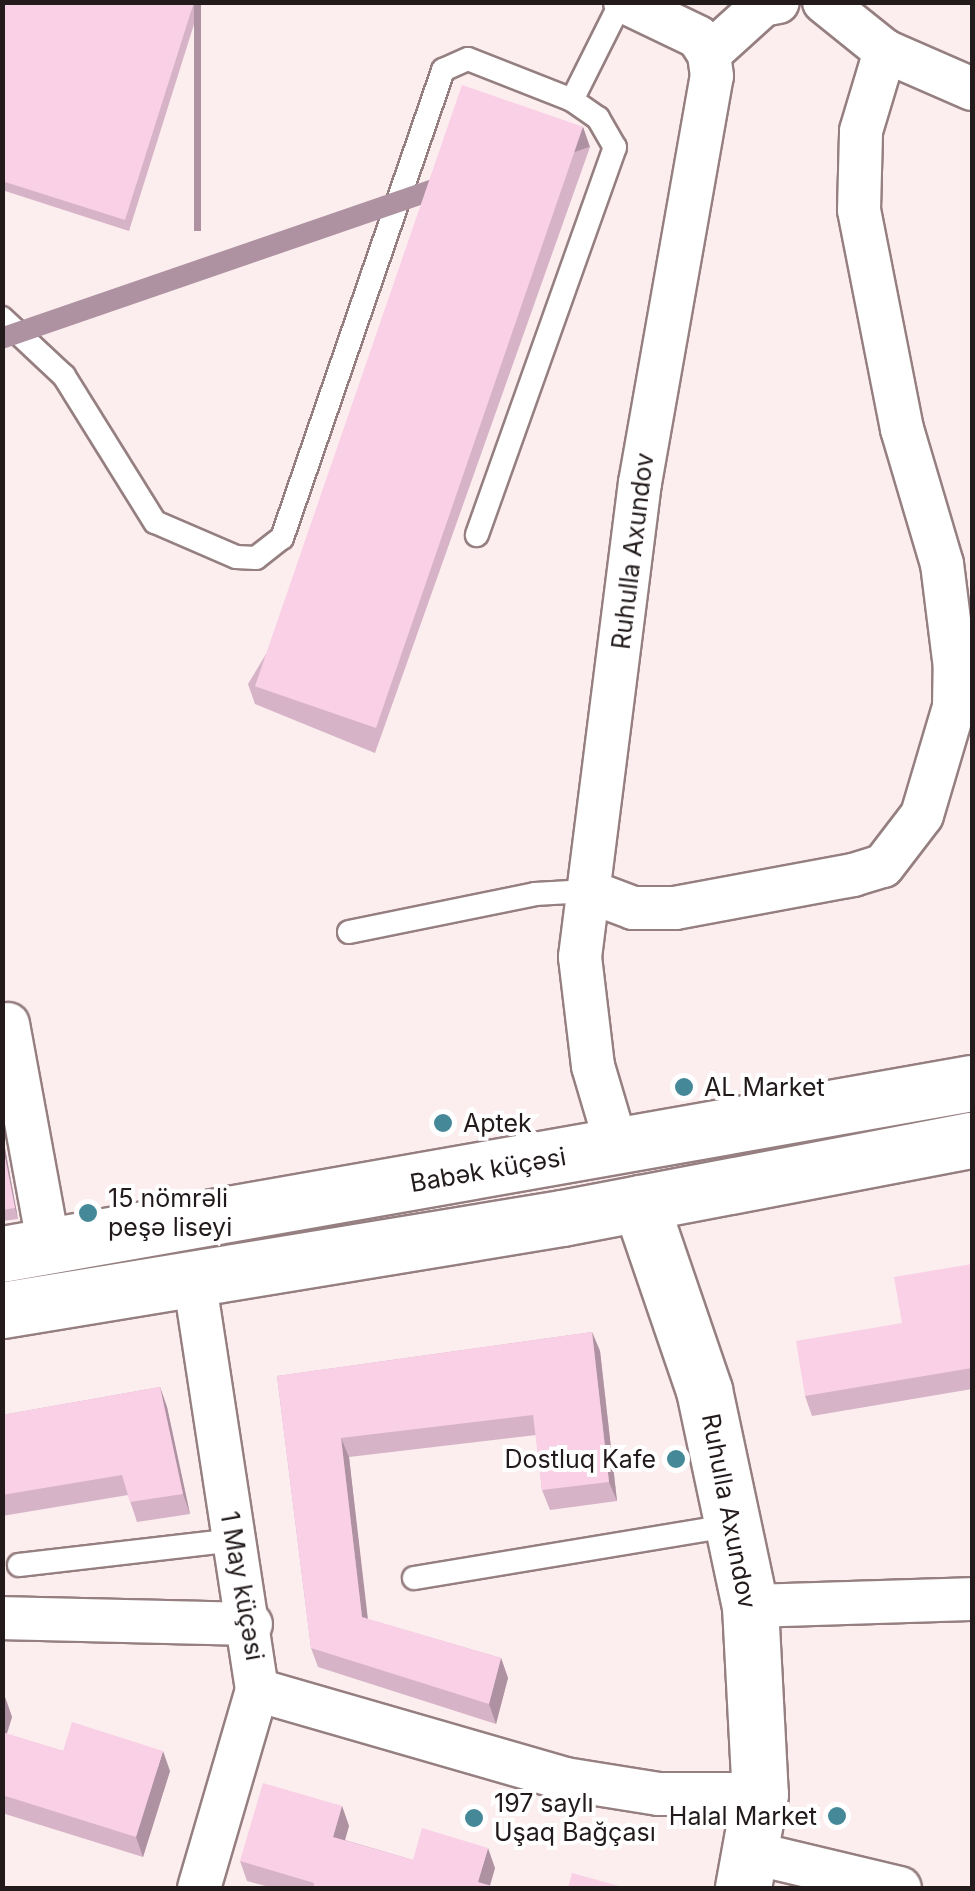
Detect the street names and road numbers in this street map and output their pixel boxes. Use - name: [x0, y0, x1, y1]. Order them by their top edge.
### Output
- street label: Ruhulla Axundov: [606, 451, 660, 651]
- street label: Babək küçəsi: [408, 1142, 568, 1198]
- street label: Ruhulla Axundov: [695, 1411, 763, 1611]
- street label: 1 May küçəsi: [214, 1509, 270, 1663]

